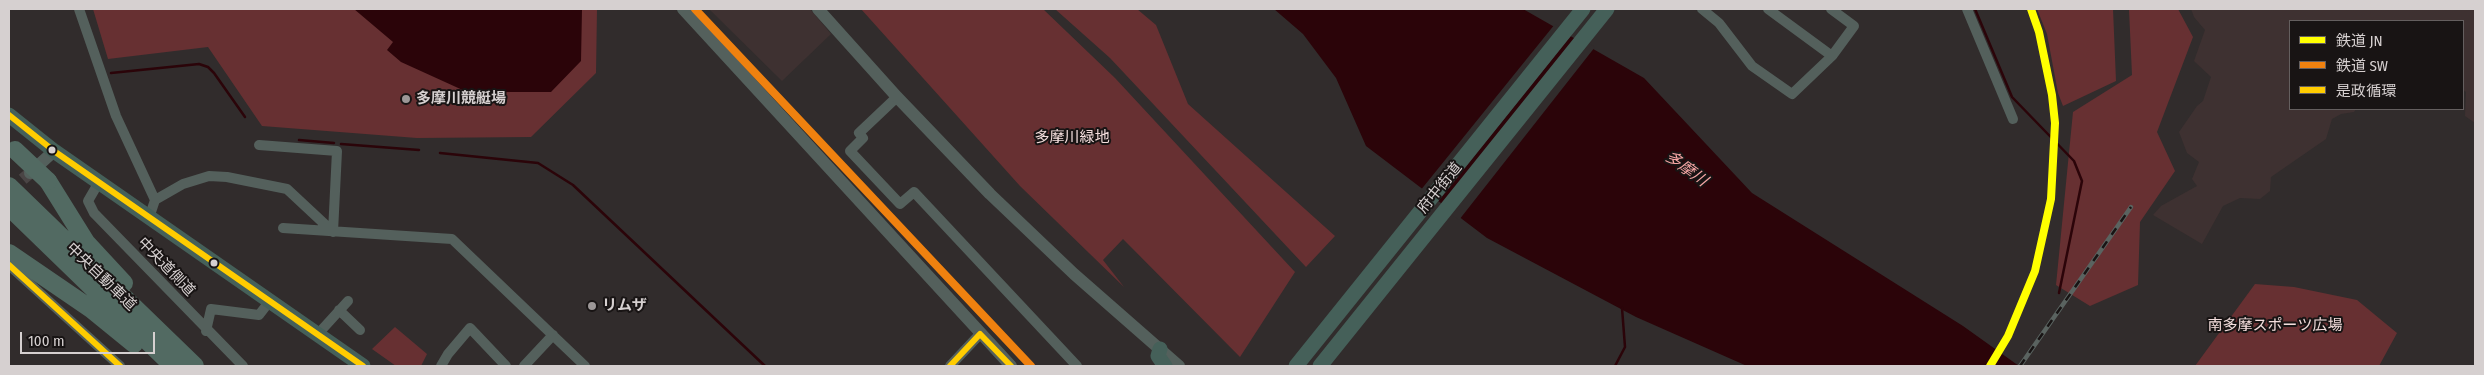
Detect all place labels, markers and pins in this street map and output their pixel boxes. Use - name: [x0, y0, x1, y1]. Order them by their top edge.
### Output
- place label: 多摩川競艇場: [416, 90, 506, 108]
- marker: 多摩川競艇場: [400, 93, 412, 105]
- unlabelled marker: [47, 145, 57, 155]
- unlabelled marker: [209, 258, 219, 268]
- place label: リムザ: [602, 297, 647, 315]
- marker: リムザ: [586, 300, 598, 312]

